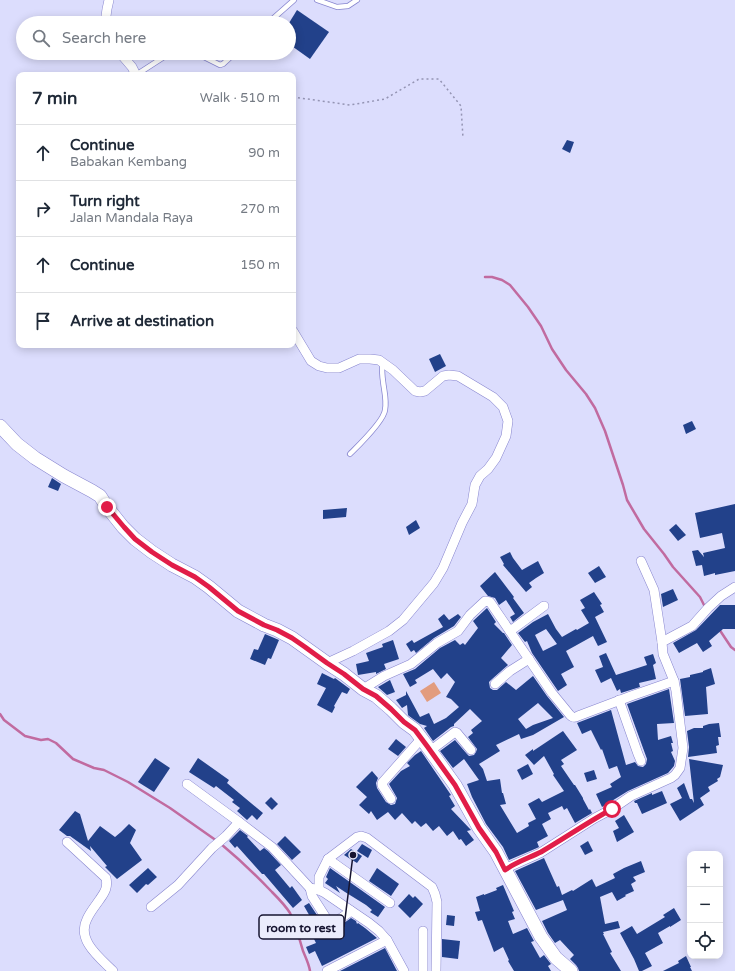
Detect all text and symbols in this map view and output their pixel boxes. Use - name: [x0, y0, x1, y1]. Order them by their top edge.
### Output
- search box: [16, 16, 296, 60]
- icon: search: [30, 27, 52, 49]
- text: Search here: [62, 29, 146, 47]
- text: 7 min: [32, 88, 77, 109]
- text: Walk · 510 m: [200, 90, 280, 106]
- text: Continue: [70, 136, 134, 154]
- icon: ahead: [32, 142, 54, 164]
- text: 90 m: [248, 145, 280, 161]
- text: Babakan Kembang: [70, 154, 187, 170]
- text: Turn right: [70, 192, 140, 210]
- icon: right: [32, 198, 54, 220]
- text: 270 m: [240, 201, 280, 217]
- text: Jalan Mandala Raya: [70, 210, 193, 226]
- icon: ahead: [32, 254, 54, 276]
- text: Continue: [70, 256, 134, 274]
- text: 150 m: [240, 257, 280, 273]
- icon: arrive: [32, 310, 54, 332]
- text: Arrive at destination: [70, 312, 214, 330]
- route end: [98, 498, 116, 516]
- route start: [603, 800, 621, 818]
- map controls: [687, 851, 723, 959]
- button: +: [687, 851, 723, 887]
- button: −: [687, 887, 723, 923]
- callout: room to rest: [259, 915, 344, 939]
- text: room to rest: [266, 921, 336, 935]
- button: locate: [687, 923, 723, 959]

